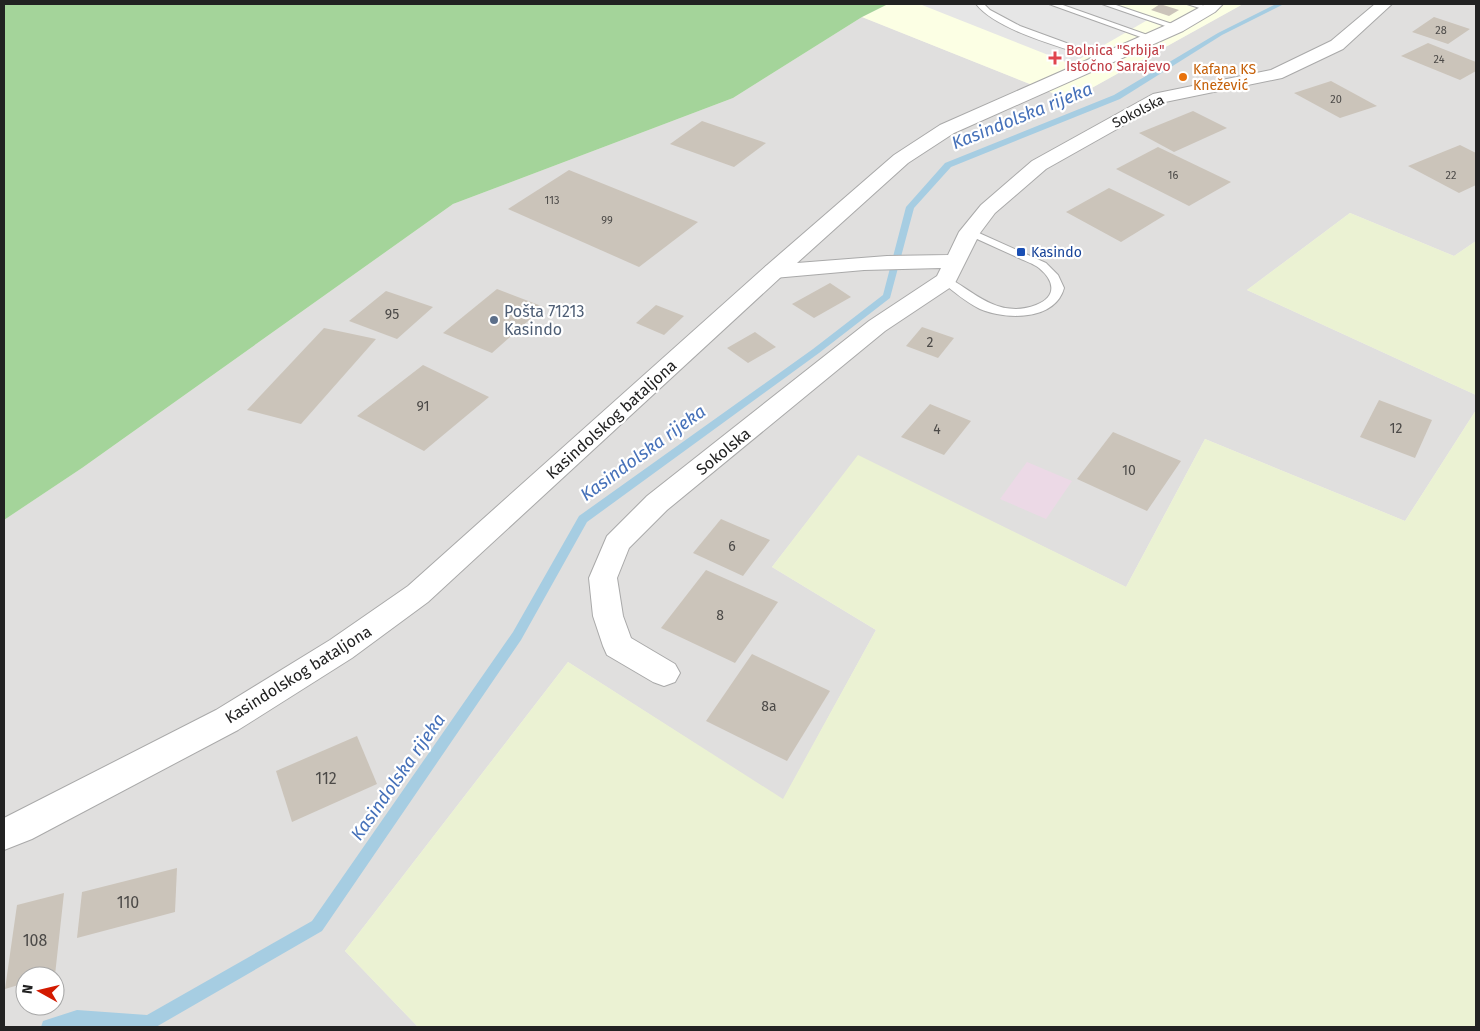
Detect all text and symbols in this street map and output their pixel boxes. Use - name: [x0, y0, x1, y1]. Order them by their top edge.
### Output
- house number: 28: [1435, 24, 1447, 37]
- place label: Bolnica "Srbija" Istočno Sarajevo: [1066, 42, 1171, 75]
- marker: Bolnica "Srbija" Istočno Sarajevo: [1048, 51, 1062, 65]
- house number: 24: [1434, 53, 1445, 66]
- place label: Kafana KS Knežević: [1193, 61, 1256, 94]
- marker: Kafana KS Knežević: [1177, 71, 1189, 83]
- water label: Kasindolska rijeka: [948, 78, 1096, 154]
- street label: Sokolska: [1109, 91, 1167, 132]
- house number: 20: [1330, 93, 1342, 106]
- house number: 16: [1168, 169, 1178, 182]
- house number: 22: [1446, 169, 1456, 182]
- house number: 113: [545, 194, 559, 207]
- house number: 99: [601, 214, 613, 227]
- place label: Kasindo: [1031, 244, 1082, 261]
- marker: Kasindo: [1015, 246, 1027, 258]
- place label: Pošta 71213 Kasindo: [504, 302, 584, 339]
- house number: 95: [385, 306, 399, 323]
- marker: Pošta 71213 Kasindo: [488, 314, 500, 326]
- house number: 2: [927, 334, 934, 351]
- street label: Kasindolskog bataljona: [542, 356, 681, 483]
- house number: 91: [416, 398, 430, 415]
- water label: Kasindolska rijeka: [576, 400, 710, 506]
- house number: 12: [1390, 420, 1403, 437]
- house number: 4: [933, 421, 941, 438]
- street label: Sokolska: [692, 424, 754, 479]
- house number: 10: [1122, 462, 1136, 479]
- house number: 6: [728, 538, 736, 555]
- house number: 8: [716, 607, 724, 624]
- street label: Kasindolskog bataljona: [222, 622, 375, 727]
- house number: 8a: [761, 698, 777, 715]
- water label: Kasindolska rijeka: [346, 709, 450, 845]
- house number: 112: [315, 769, 337, 788]
- house number: 110: [117, 893, 139, 912]
- house number: 108: [23, 931, 48, 950]
- north arrow: [15, 966, 65, 1016]
- text: N: [19, 983, 37, 995]

